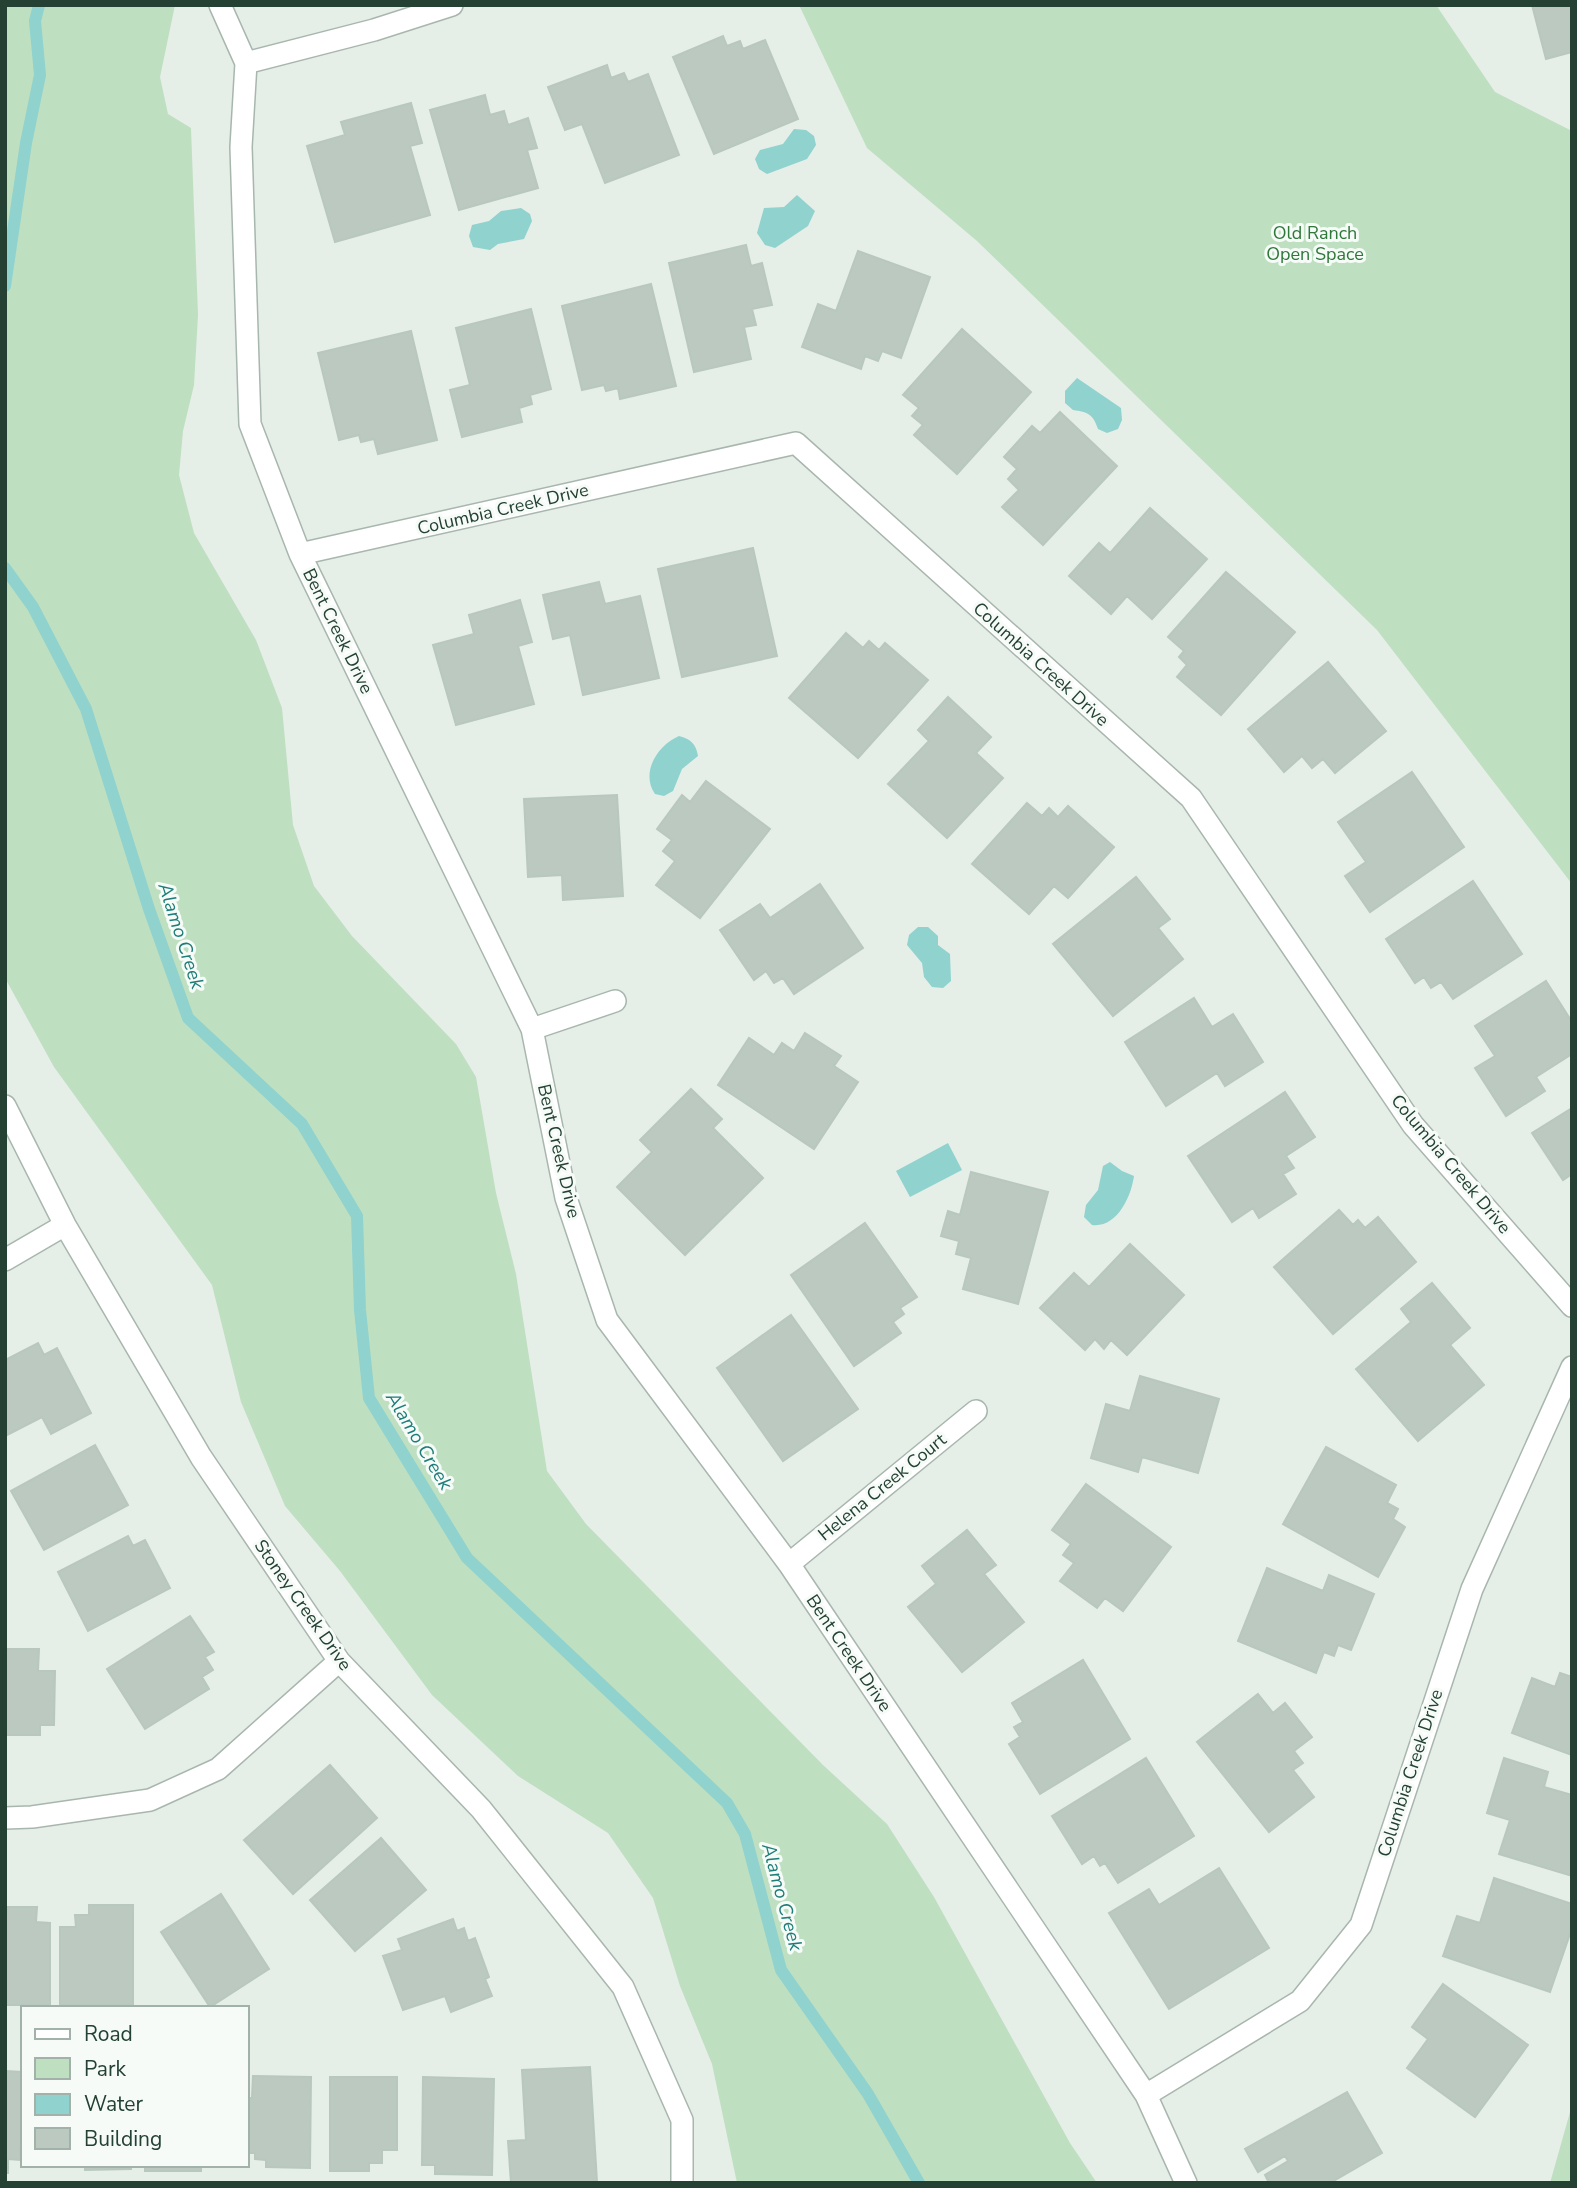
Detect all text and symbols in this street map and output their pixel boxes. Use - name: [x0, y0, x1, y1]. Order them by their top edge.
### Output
- park label: Old Ranch Open Space: [1266, 221, 1364, 266]
- street label: Columbia Creek Drive: [415, 478, 591, 540]
- street label: Bent Creek Drive: [297, 564, 379, 698]
- street label: Columbia Creek Drive: [968, 597, 1114, 731]
- water label: Alamo Creek: [151, 879, 211, 993]
- street label: Bent Creek Drive: [532, 1082, 586, 1220]
- street label: Columbia Creek Drive: [1386, 1089, 1516, 1239]
- water label: Alamo Creek: [379, 1386, 459, 1495]
- street label: Helena Creek Court: [813, 1427, 952, 1546]
- street label: Stoney Creek Drive: [249, 1535, 357, 1675]
- street label: Bent Creek Drive: [801, 1590, 897, 1716]
- street label: Columbia Creek Drive: [1372, 1686, 1448, 1860]
- water label: Alamo Creek: [755, 1839, 809, 1954]
- legend: [21, 2006, 248, 2167]
- text: Road: [84, 2020, 133, 2048]
- text: Park: [84, 2055, 126, 2083]
- text: Water: [84, 2090, 143, 2118]
- text: Building: [84, 2125, 162, 2153]

